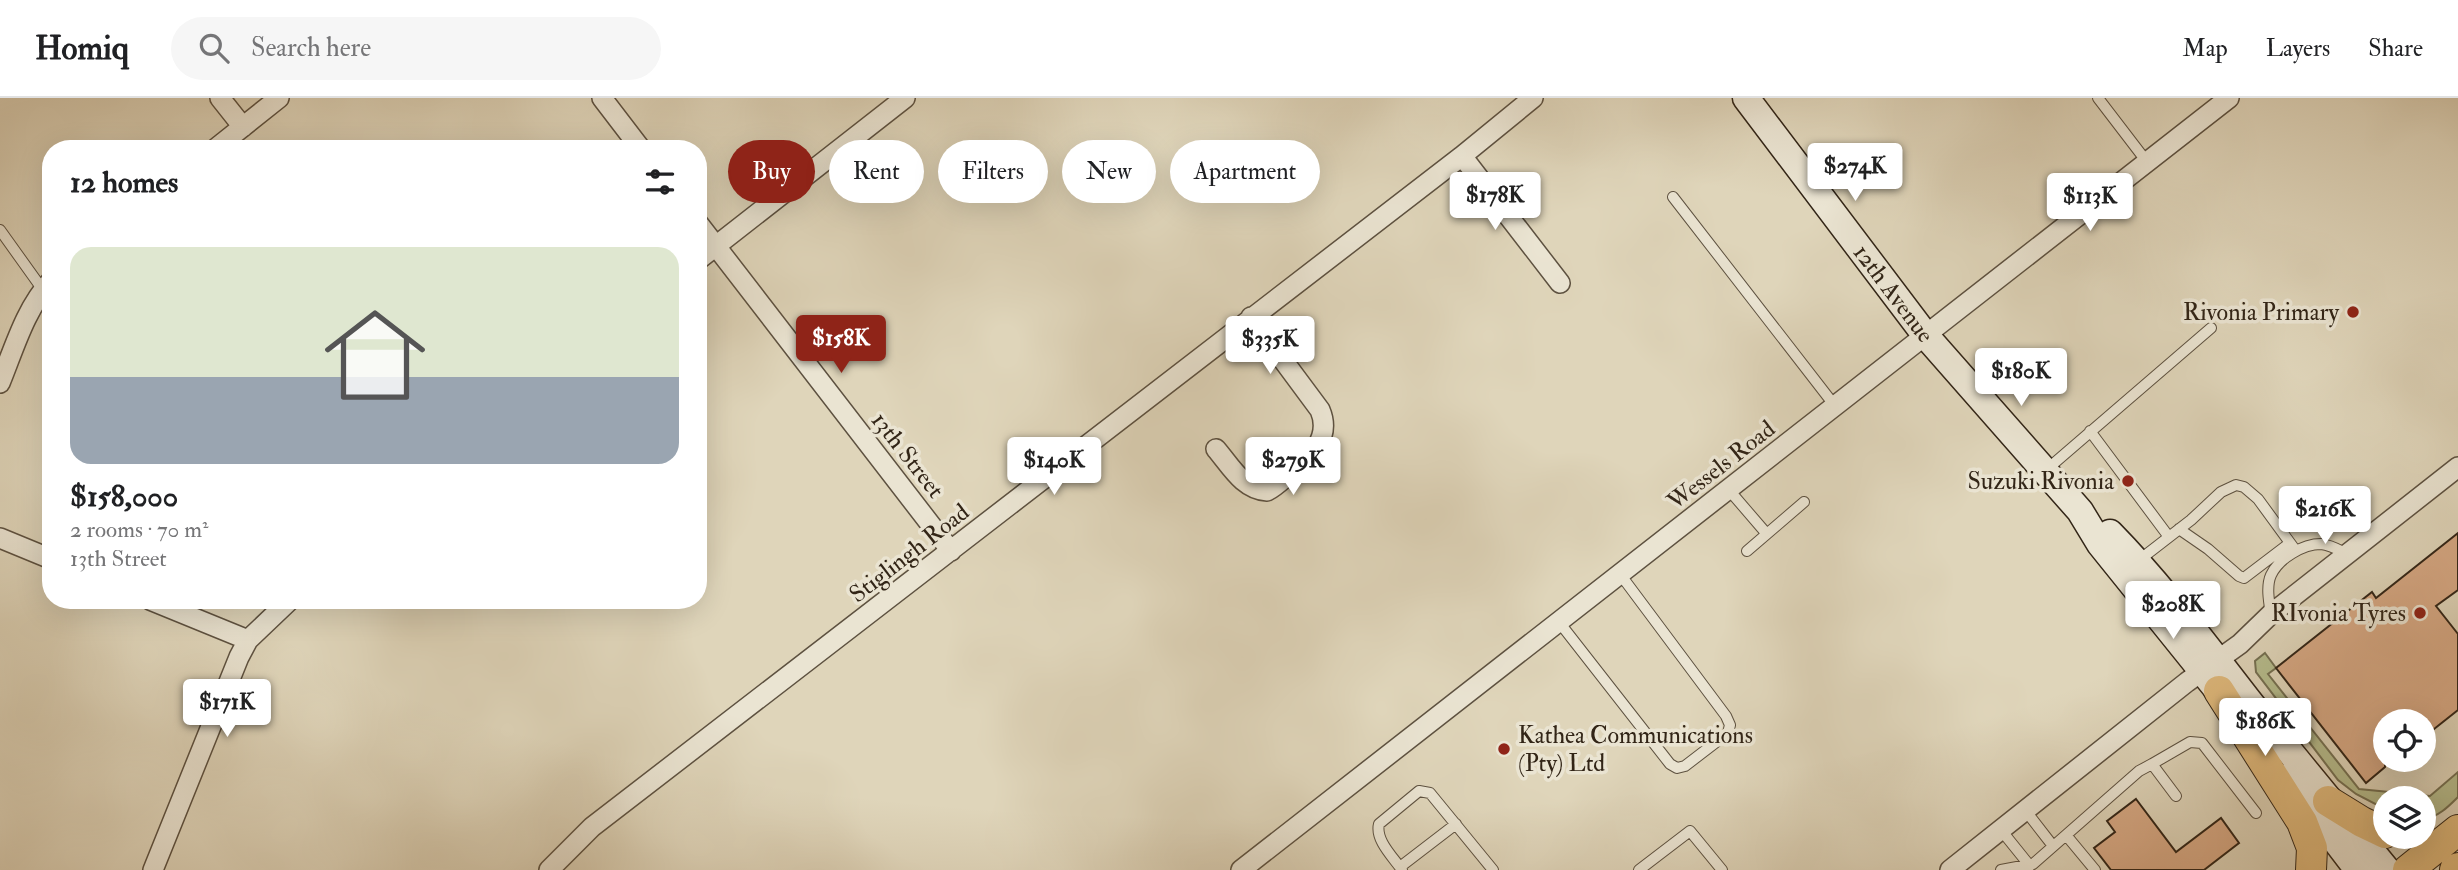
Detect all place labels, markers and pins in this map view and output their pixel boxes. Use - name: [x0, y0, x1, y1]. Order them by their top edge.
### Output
- pin: $274K: [1806, 144, 1904, 203]
- pin: $178K: [1446, 172, 1544, 232]
- pin: $113K: [2041, 174, 2139, 233]
- place label: Rivonia Primary: [2183, 297, 2339, 328]
- marker: Rivonia Primary: [2345, 304, 2361, 320]
- pin: $158K: [792, 316, 890, 375]
- pin: $335K: [1221, 316, 1319, 376]
- pin: $180K: [1972, 348, 2070, 408]
- pin: $140K: [1005, 438, 1103, 497]
- pin: $279K: [1244, 438, 1342, 497]
- place label: Suzuki Rivonia: [1968, 466, 2115, 497]
- marker: Suzuki Rivonia: [2120, 473, 2136, 489]
- pin: $216K: [2276, 486, 2374, 546]
- pin: $208K: [2124, 582, 2222, 641]
- place label: RIvonia Tyres: [2271, 598, 2406, 629]
- marker: RIvonia Tyres: [2412, 605, 2428, 621]
- pin: $171K: [178, 680, 276, 739]
- pin: $186K: [2216, 698, 2314, 758]
- place label: Kathea Communications (Pty) Ltd: [1518, 720, 1753, 779]
- marker: Kathea Communications (Pty) Ltd: [1496, 741, 1512, 757]

